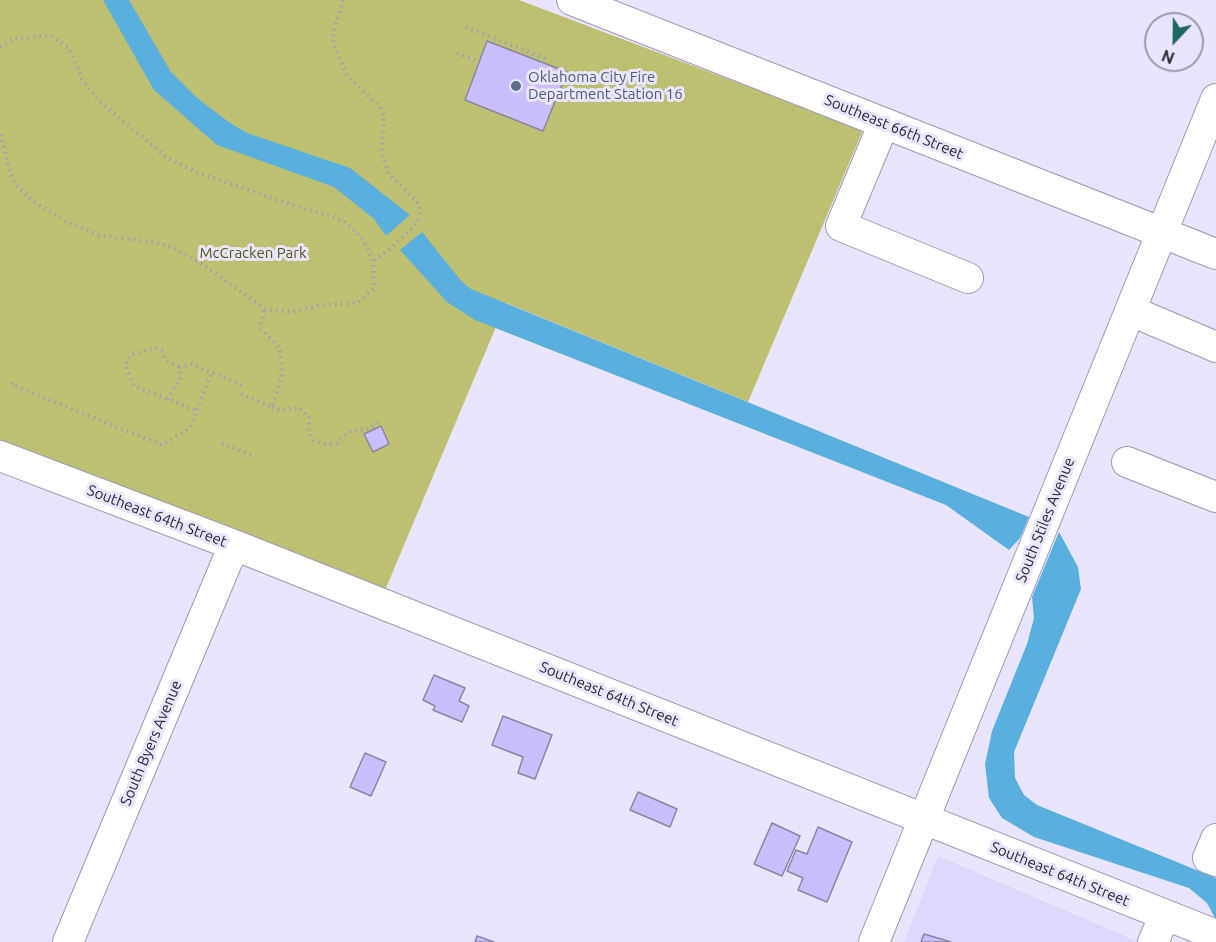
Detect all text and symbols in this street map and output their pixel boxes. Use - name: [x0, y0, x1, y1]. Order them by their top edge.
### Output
- north arrow: [1144, 12, 1204, 72]
- text: N: [1159, 46, 1177, 67]
- place label: Oklahoma City Fire Department Station 16: [528, 68, 683, 103]
- marker: Oklahoma City Fire Department Station 16: [509, 79, 523, 93]
- street label: Southeast 66th Street: [822, 91, 966, 163]
- park label: McCracken Park: [200, 244, 306, 262]
- street label: South Stiles Avenue: [1012, 455, 1078, 585]
- street label: Southeast 64th Street: [85, 481, 229, 551]
- street label: Southeast 64th Street: [537, 658, 681, 730]
- street label: South Byers Avenue: [116, 678, 186, 808]
- street label: Southeast 64th Street: [988, 838, 1132, 910]

